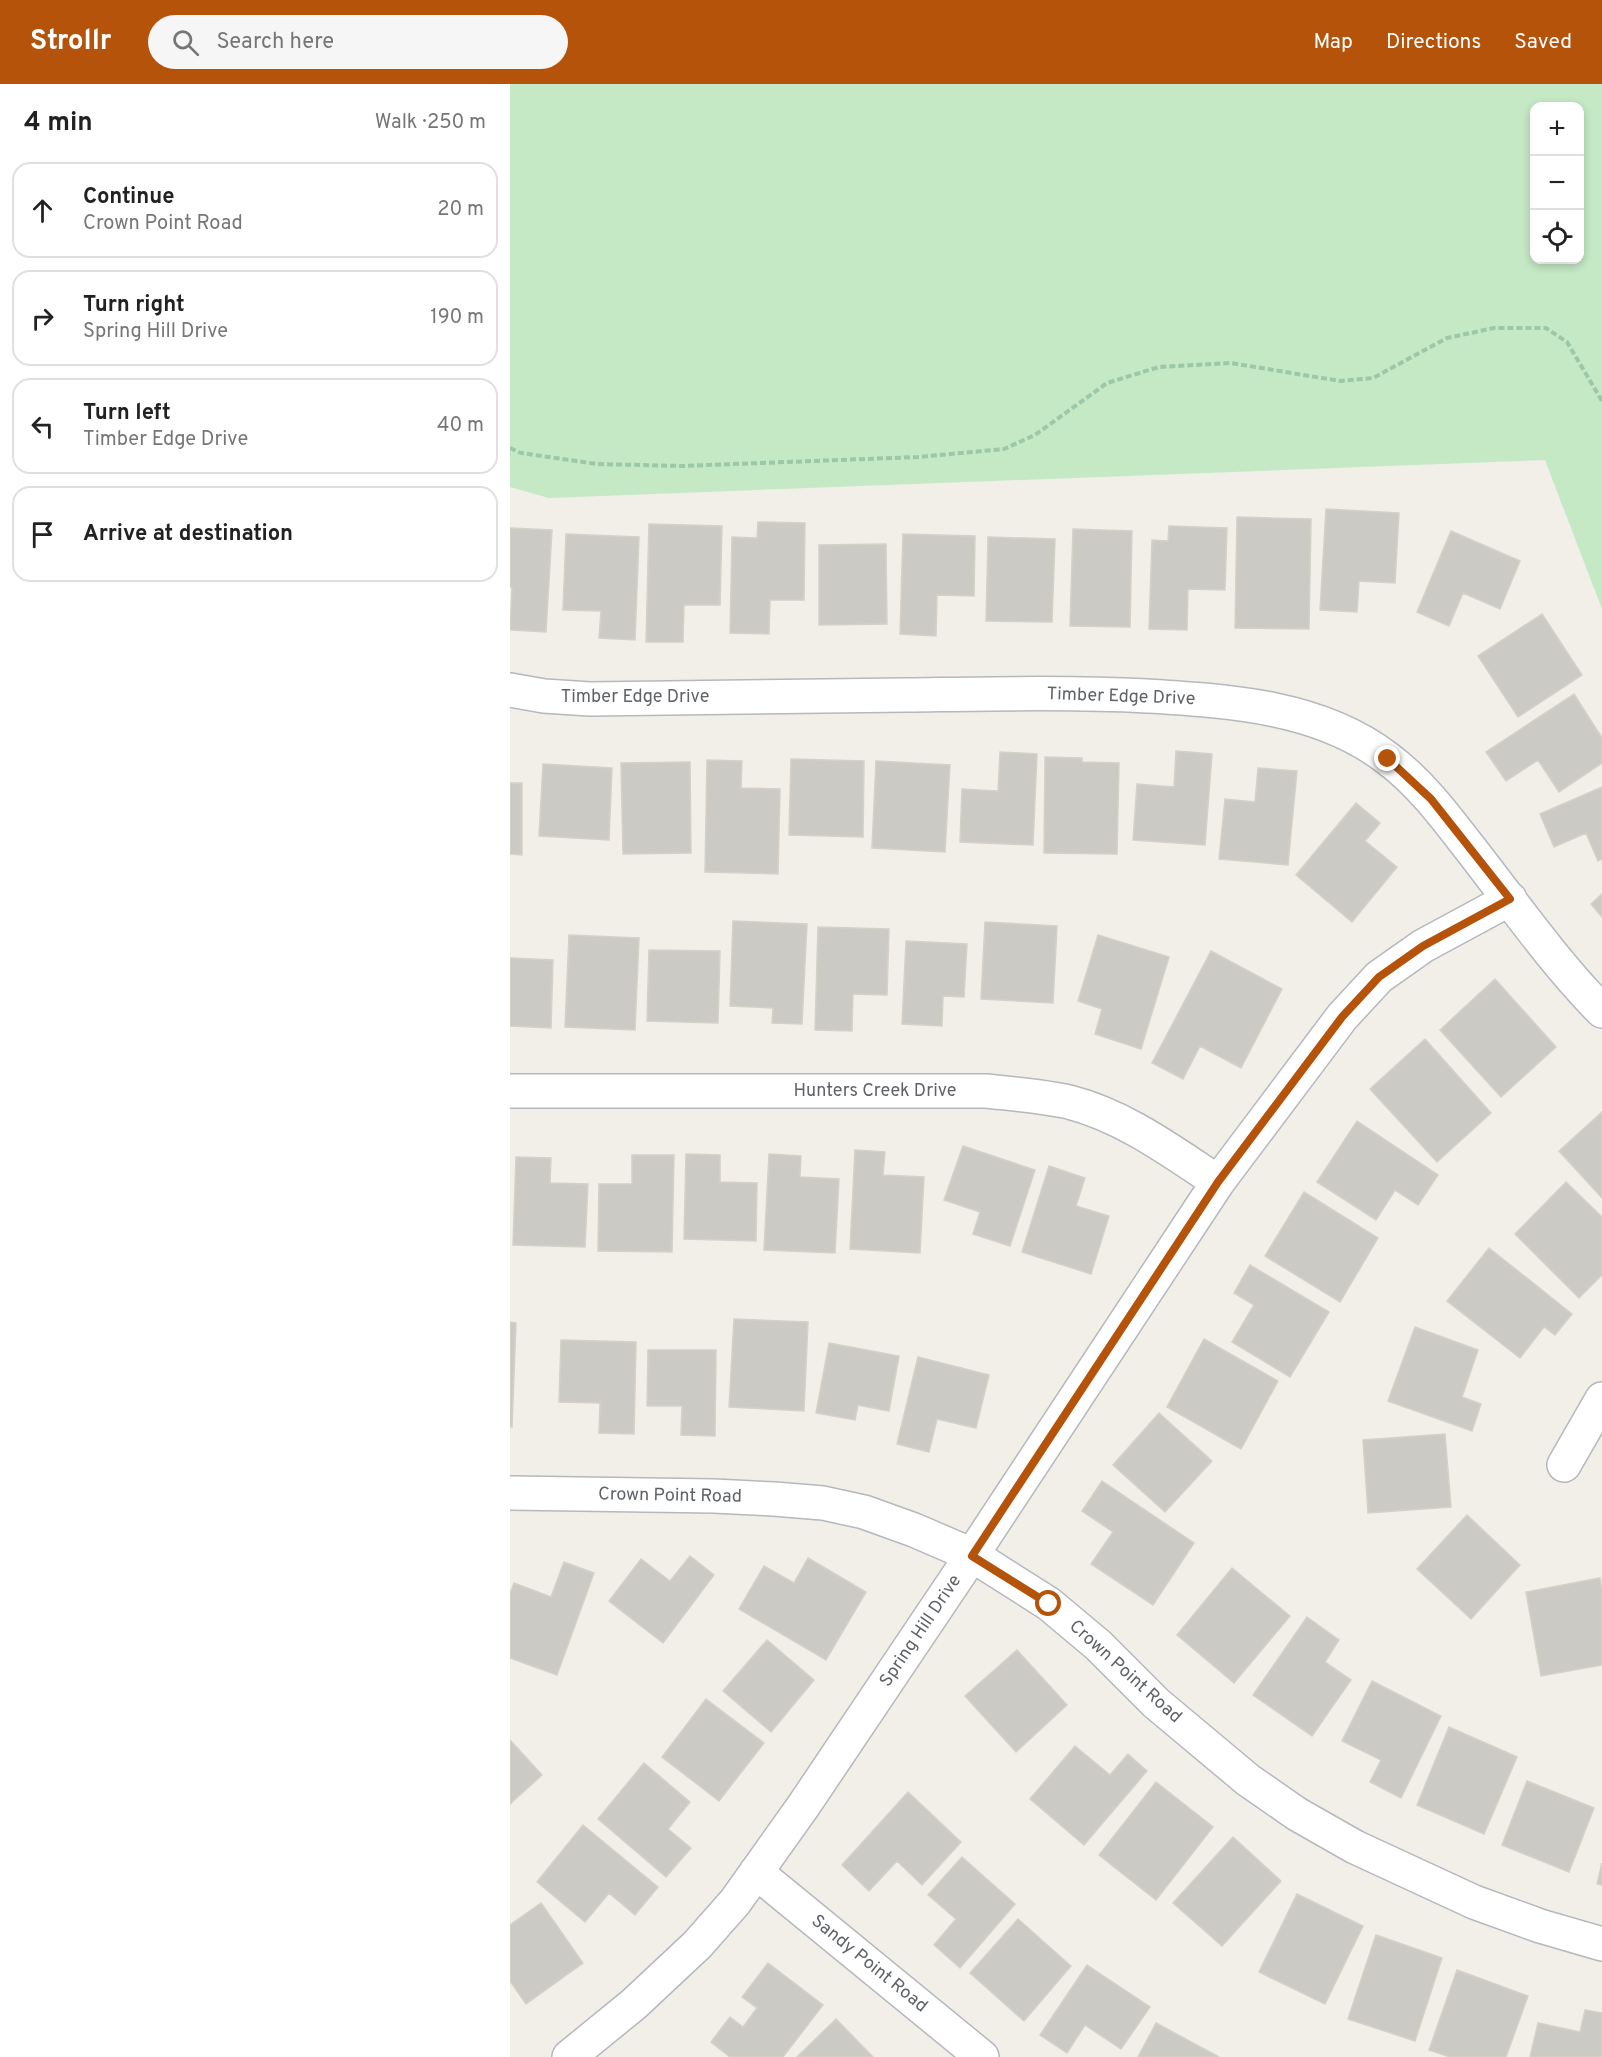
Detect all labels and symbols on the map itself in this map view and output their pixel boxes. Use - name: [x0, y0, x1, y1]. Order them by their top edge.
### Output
- street label: Timber Edge Drive: [1046, 683, 1196, 711]
- street label: Timber Edge Drive: [561, 686, 709, 709]
- route end: [1374, 745, 1400, 771]
- street label: Hunters Creek Drive: [793, 1080, 957, 1103]
- street label: Crown Point Road: [598, 1483, 742, 1509]
- street label: Spring Hill Drive: [875, 1570, 967, 1692]
- route start: [1035, 1590, 1061, 1616]
- street label: Crown Point Road: [1064, 1615, 1186, 1729]
- street label: Sandy Point Road: [806, 1910, 932, 2018]

